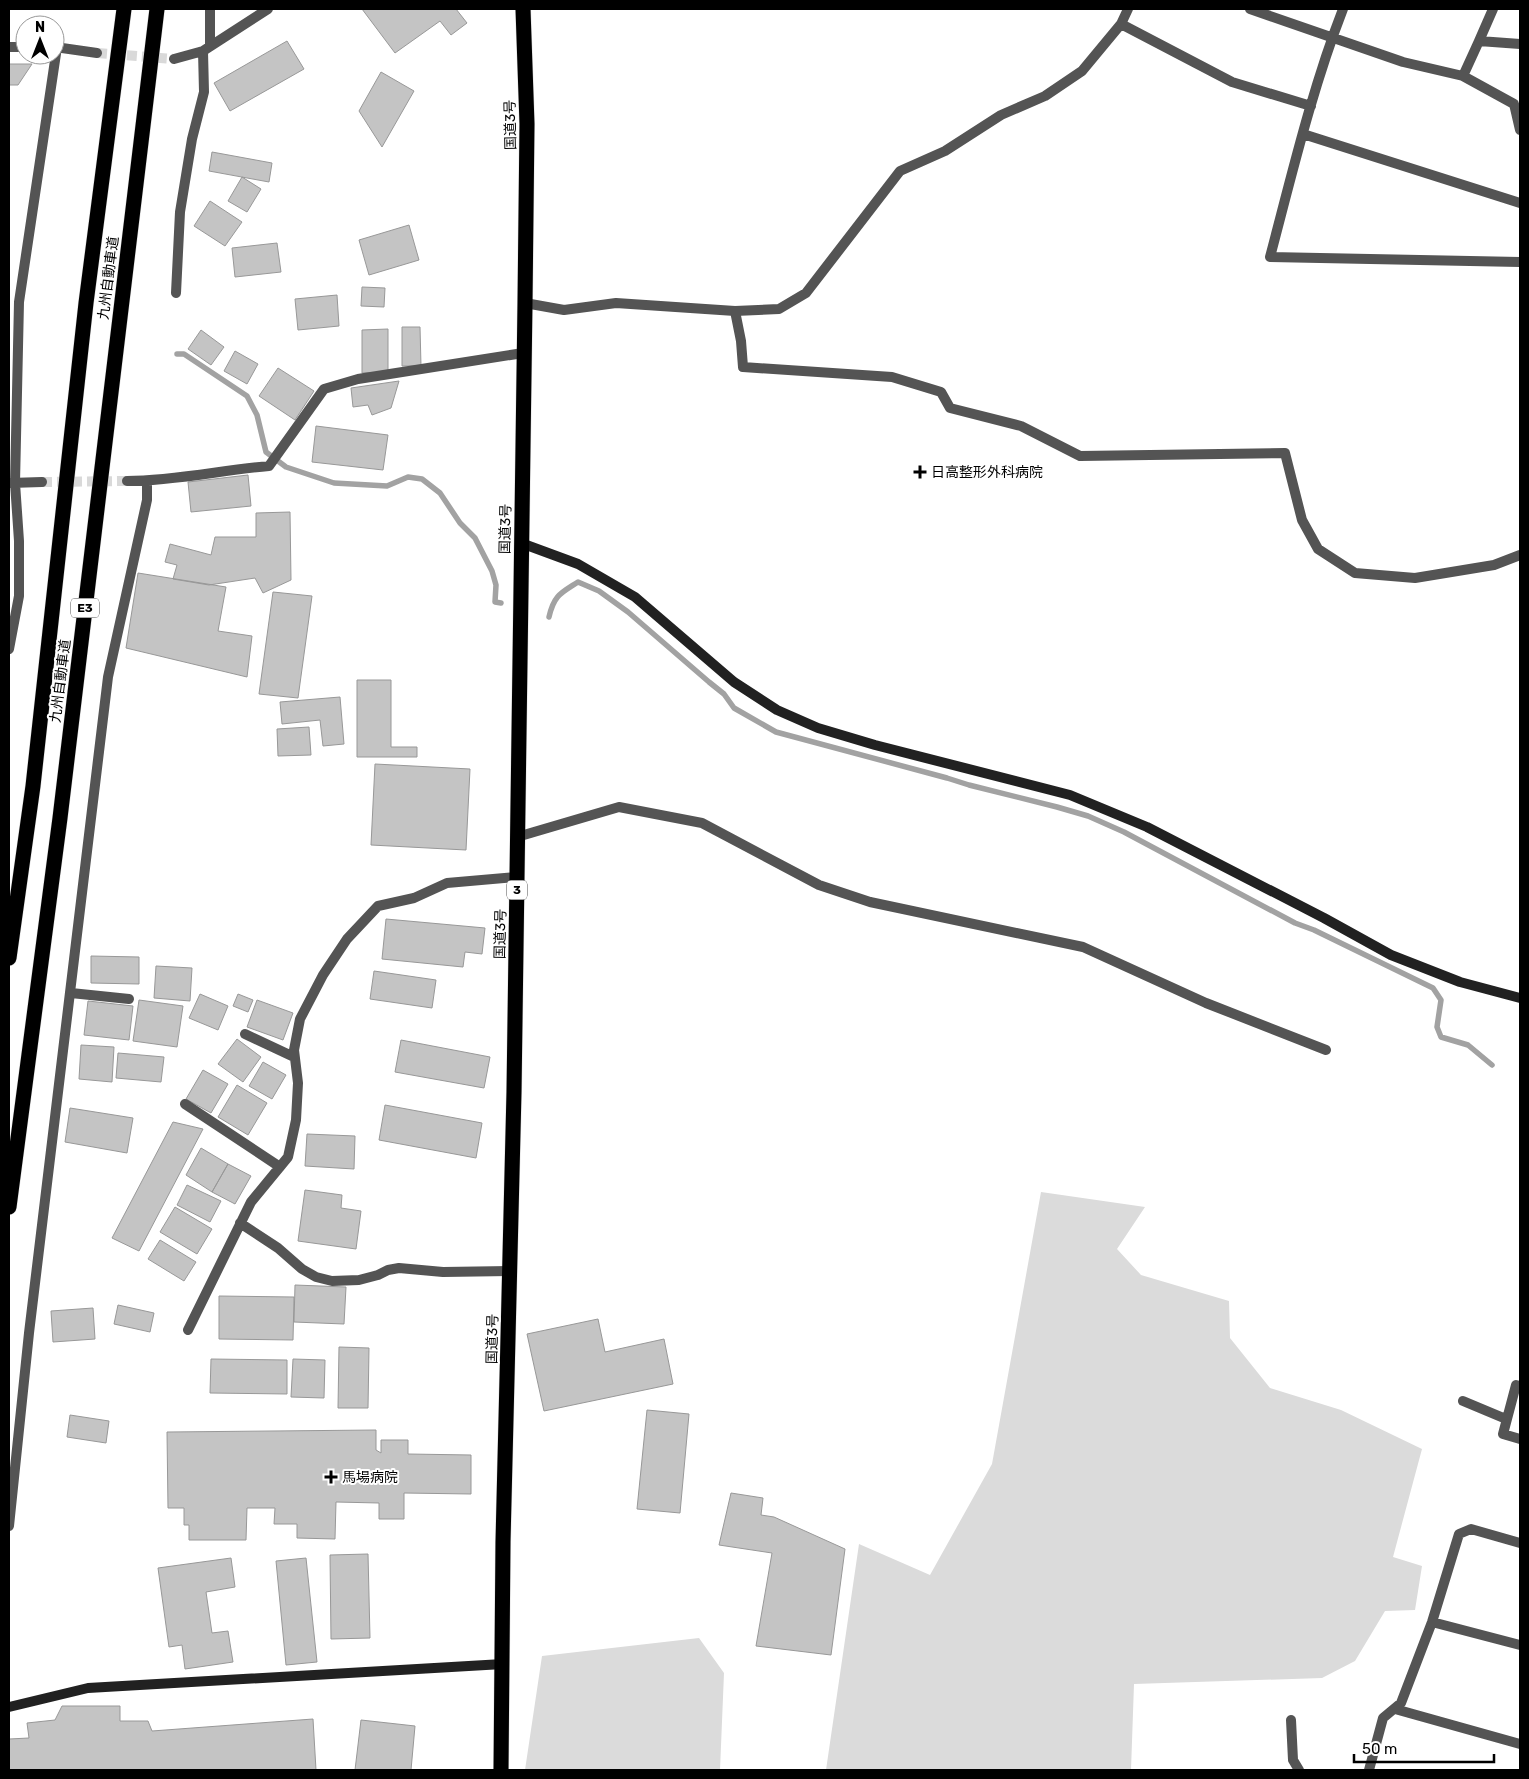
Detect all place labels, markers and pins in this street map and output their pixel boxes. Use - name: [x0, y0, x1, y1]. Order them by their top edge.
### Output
- place label: 日高整形外科病院: [931, 464, 1043, 481]
- marker: 日高整形外科病院: [913, 465, 927, 479]
- place label: 馬場病院: [342, 1469, 398, 1486]
- marker: 馬場病院: [324, 1470, 338, 1484]

